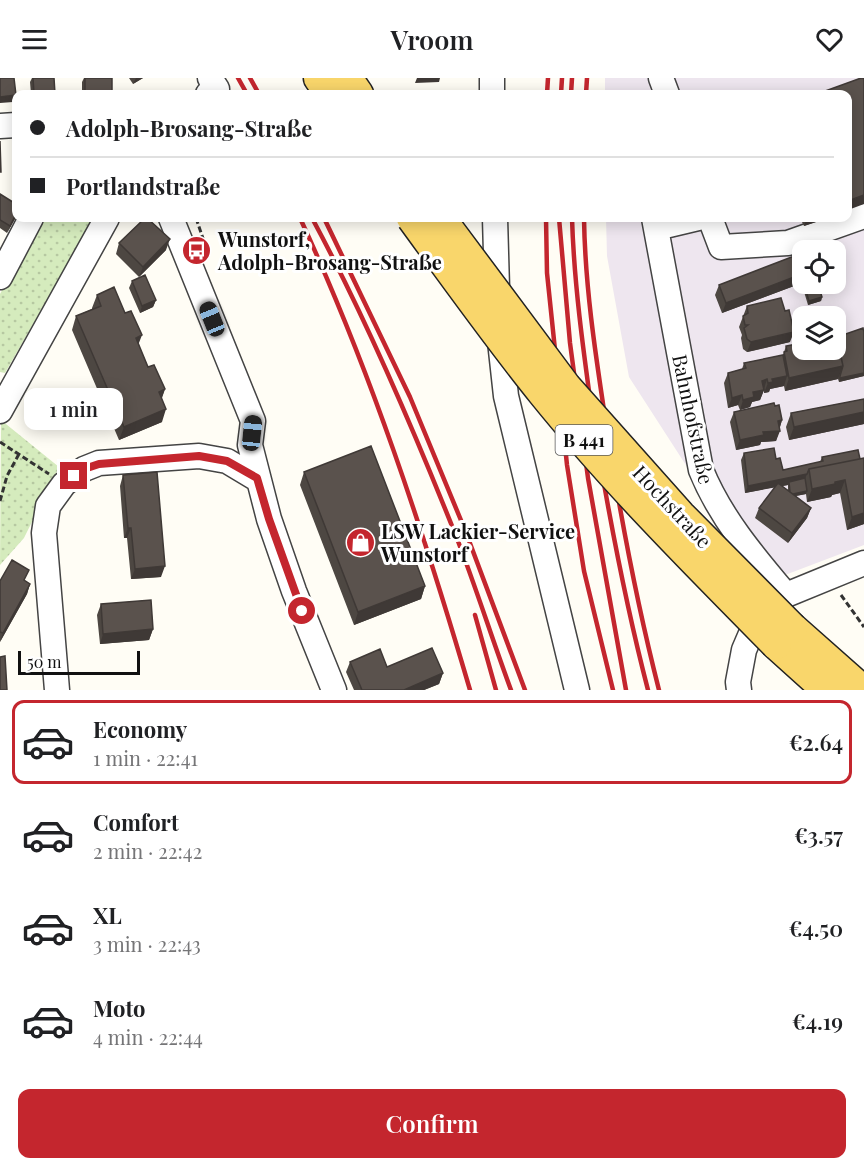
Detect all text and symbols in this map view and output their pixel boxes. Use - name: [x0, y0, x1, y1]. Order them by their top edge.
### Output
- text: Vroom: [390, 21, 474, 57]
- icon: menu: [18, 23, 51, 56]
- icon: heart: [813, 23, 846, 56]
- text: Adolph-Brosang-Straße: [66, 113, 312, 143]
- text: Portlandstraße: [66, 171, 220, 201]
- place label: Wunstorf, Adolph-Brosang-Straße: [217, 225, 442, 275]
- bus stop icon: Wunstorf, Adolph-Brosang-Straße: [181, 234, 213, 266]
- map controls: [792, 240, 846, 360]
- button: locate: [792, 240, 846, 294]
- car: [197, 299, 227, 339]
- button: layers: [792, 306, 846, 360]
- street label: Bahnhofstraße: [667, 352, 721, 486]
- callout: 1 min: [25, 389, 124, 431]
- text: 1 min: [49, 395, 98, 422]
- car: [241, 414, 263, 452]
- road number: B 441: [556, 425, 612, 455]
- street label: Hochstraße: [628, 459, 718, 553]
- route end: [60, 462, 87, 489]
- place label: LSW Lackier-Service Wunstorf: [380, 517, 575, 567]
- shop icon: LSW Lackier-Service Wunstorf: [344, 526, 376, 558]
- route start: [288, 597, 315, 624]
- scale bar: [18, 648, 140, 676]
- text: 50 m: [27, 651, 61, 672]
- text: Economy: [93, 714, 187, 744]
- icon: car: [21, 715, 75, 769]
- text: €2.64: [789, 727, 843, 757]
- text: 1 min · 22:41: [93, 744, 198, 771]
- text: Comfort: [93, 807, 179, 837]
- icon: car: [21, 808, 75, 862]
- text: €3.57: [794, 820, 843, 850]
- text: 2 min · 22:42: [93, 837, 202, 864]
- text: XL: [93, 900, 122, 930]
- icon: car: [21, 901, 75, 955]
- text: €4.50: [789, 913, 843, 943]
- text: 3 min · 22:43: [93, 930, 201, 957]
- text: Moto: [93, 993, 146, 1023]
- icon: car: [21, 994, 75, 1048]
- text: €4.19: [792, 1006, 843, 1036]
- text: 4 min · 22:44: [93, 1023, 203, 1050]
- button: Confirm: [18, 1089, 846, 1158]

